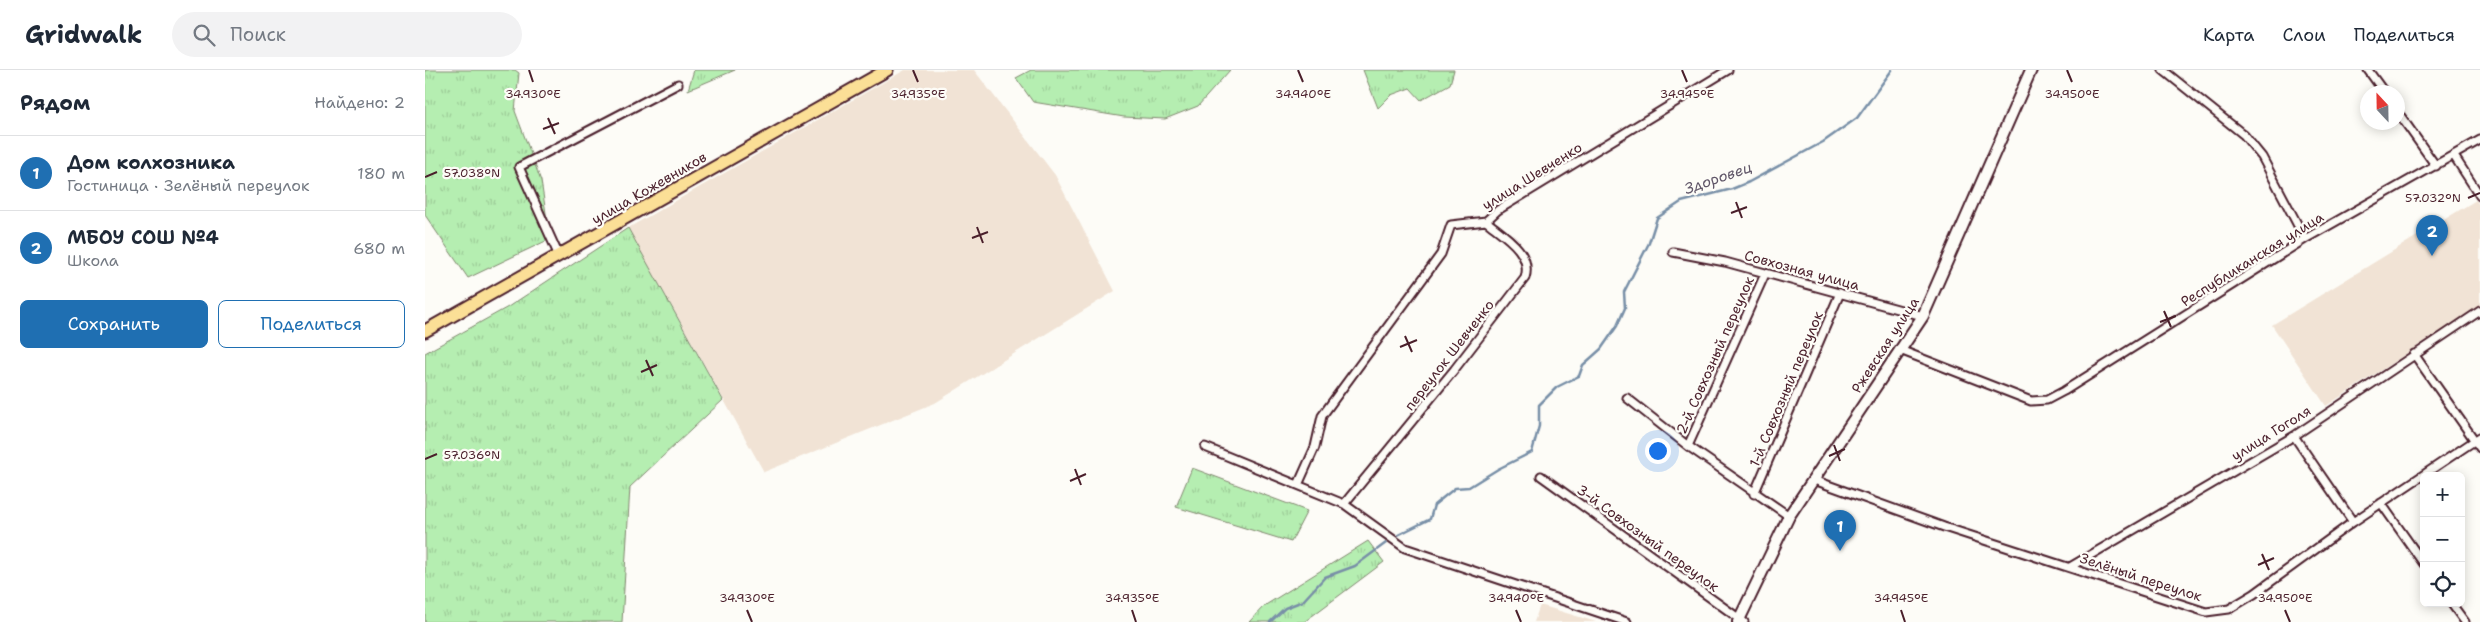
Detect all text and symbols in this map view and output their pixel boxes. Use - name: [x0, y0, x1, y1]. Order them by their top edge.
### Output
- search box: [172, 12, 522, 57]
- text: Gridwalk: [25, 19, 142, 51]
- icon: search: [190, 21, 218, 49]
- text: Поиск: [230, 22, 286, 47]
- text: Карта: [2203, 23, 2254, 47]
- text: Слои: [2282, 23, 2326, 47]
- text: Поделиться: [2354, 23, 2455, 47]
- north arrow: [2360, 85, 2405, 130]
- text: 34.930°E: [505, 86, 561, 102]
- text: 34.935°E: [891, 86, 945, 102]
- text: 34.940°E: [1275, 86, 1331, 102]
- text: 34.945°E: [1660, 86, 1714, 102]
- text: 34.950°E: [2044, 86, 2100, 102]
- text: Рядом: [20, 89, 90, 117]
- text: Найдено: 2: [314, 92, 405, 113]
- street label: улица Шевченко: [1479, 138, 1585, 214]
- street label: улица Кожевников: [588, 148, 710, 228]
- text: Дом колхозника: [67, 150, 235, 175]
- water label: Здоровец: [1682, 157, 1754, 199]
- text: 1: [32, 163, 40, 184]
- text: 180 m: [357, 163, 405, 184]
- text: 57.038°N: [444, 165, 500, 181]
- text: Гостиница · Зелёный переулок: [67, 175, 309, 196]
- text: 57.032°N: [2405, 190, 2461, 206]
- street label: Республиканская улица: [2177, 208, 2327, 310]
- pin: 2: [2416, 215, 2448, 256]
- text: МБОУ СОШ №4: [67, 225, 219, 250]
- text: 2: [30, 238, 42, 259]
- text: 680 m: [353, 238, 405, 259]
- street label: Совхозная улица: [1743, 246, 1862, 294]
- text: Школа: [67, 250, 119, 271]
- street label: 2-й Совхозный переулок: [1672, 273, 1758, 437]
- street label: Ржевская улица: [1847, 293, 1923, 397]
- street label: переулок Шевченко: [1400, 296, 1498, 414]
- button: Сохранить: [20, 300, 208, 348]
- button: Поделиться: [218, 300, 405, 348]
- street label: 1-й Совхозный переулок: [1745, 308, 1827, 469]
- street label: улица Гоголя: [2228, 401, 2314, 465]
- your location: [1645, 438, 1671, 464]
- text: 57.036°N: [444, 447, 500, 463]
- map controls: [2420, 472, 2465, 607]
- button: +: [2420, 472, 2465, 517]
- street label: 3-й Совхозный переулок: [1573, 480, 1723, 596]
- pin: 1: [1824, 510, 1856, 551]
- button: −: [2420, 517, 2465, 562]
- street label: Зелёный переулок: [2078, 549, 2205, 605]
- button: locate: [2420, 562, 2465, 607]
- text: 34.930°E: [719, 590, 775, 606]
- text: 34.935°E: [1105, 590, 1159, 606]
- text: 34.940°E: [1488, 590, 1544, 606]
- text: 34.945°E: [1874, 590, 1928, 606]
- text: 34.950°E: [2257, 590, 2313, 606]

